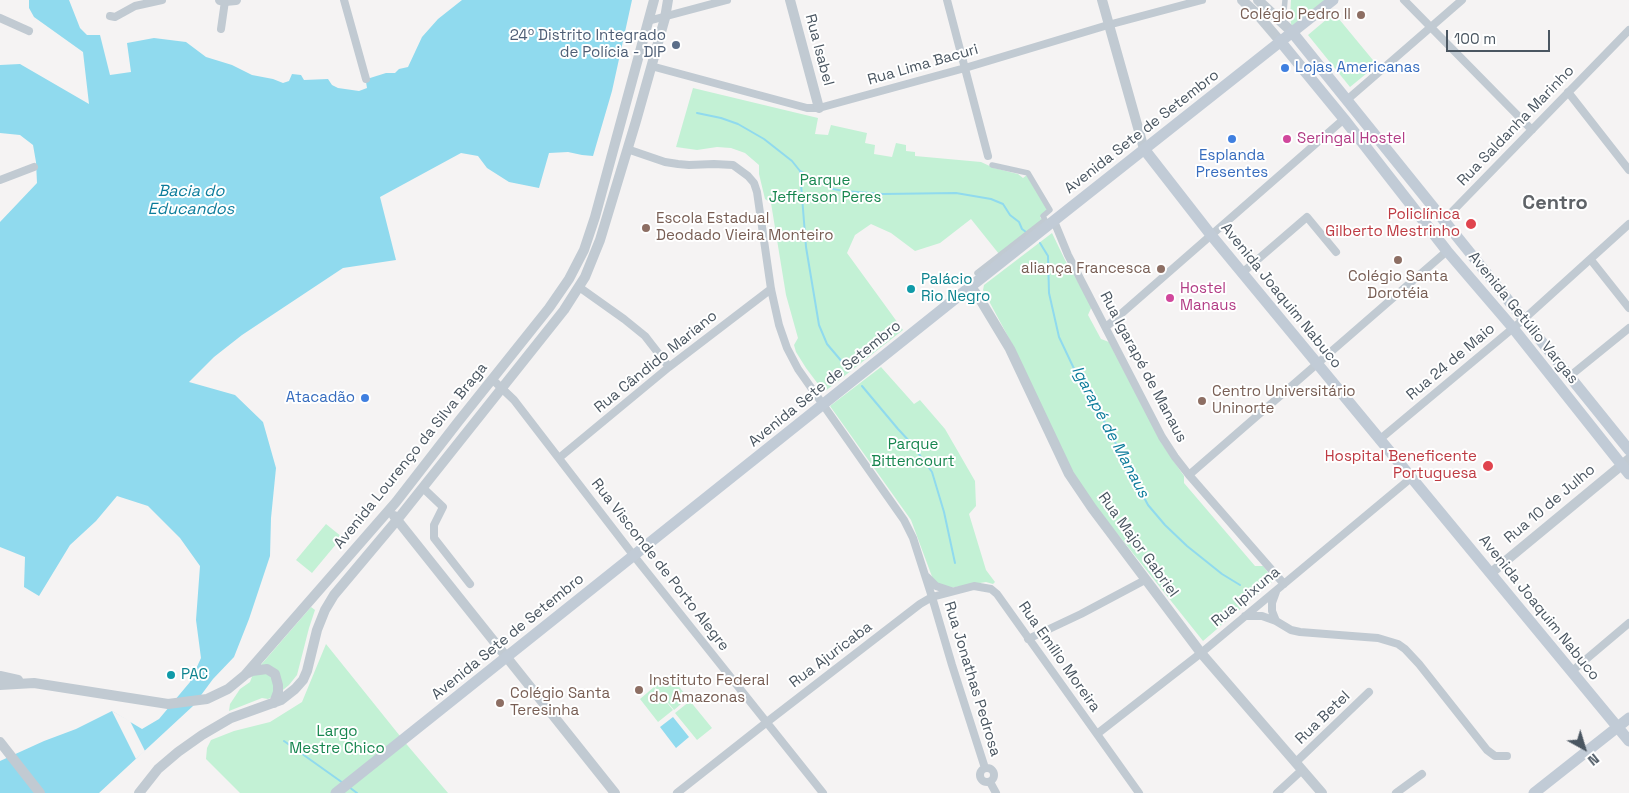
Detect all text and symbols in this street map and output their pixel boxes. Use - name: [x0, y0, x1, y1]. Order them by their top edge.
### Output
- place label: Colégio Pedro II: [1240, 6, 1351, 24]
- marker: Colégio Pedro II: [1355, 9, 1367, 21]
- street label: Rua Isabel: [801, 12, 837, 88]
- scale bar: [1449, 20, 1553, 52]
- place label: 24º Distrito Integrado de Polícia - DIP: [510, 27, 666, 62]
- text: 100 m: [1454, 29, 1496, 48]
- marker: 24º Distrito Integrado de Polícia - DIP: [670, 39, 682, 51]
- street label: Rua Lima Bacuri: [866, 41, 980, 89]
- place label: Lojas Americanas: [1295, 59, 1420, 77]
- marker: Lojas Americanas: [1279, 62, 1291, 74]
- street label: Rua Saldanha Marinho: [1454, 62, 1578, 190]
- street label: Avenida Sete de Setembro: [1061, 66, 1223, 198]
- place label: Seringal Hostel: [1297, 130, 1405, 148]
- marker: Esplanda Presentes: [1226, 133, 1238, 145]
- marker: Seringal Hostel: [1281, 133, 1293, 145]
- place label: Esplanda Presentes: [1196, 147, 1268, 182]
- park label: Parque Jefferson Peres: [769, 172, 881, 207]
- water label: Bacia do Educandos: [148, 182, 234, 220]
- district label: Centro: [1522, 192, 1588, 216]
- place label: Policlínica Gilberto Mestrinho: [1325, 206, 1460, 241]
- place label: Escola Estadual Deodado Vieira Monteiro: [656, 210, 833, 245]
- marker: Policlínica Gilberto Mestrinho: [1464, 217, 1478, 231]
- street label: Avenida Joaquim Nabuco: [1217, 220, 1345, 372]
- marker: Escola Estadual Deodado Vieira Monteiro: [640, 222, 652, 234]
- street label: Avenida Getúlio Vargas: [1464, 248, 1582, 388]
- marker: Colégio Santa Dorotéia: [1392, 254, 1404, 266]
- place label: aliança Francesca: [1021, 260, 1151, 278]
- marker: aliança Francesca: [1155, 263, 1167, 275]
- place label: Colégio Santa Dorotéia: [1348, 268, 1448, 303]
- place label: Palácio Rio Negro: [921, 271, 990, 306]
- place label: Hostel Manaus: [1180, 280, 1236, 315]
- marker: Palácio Rio Negro: [905, 283, 917, 295]
- street label: Rua Igarapé de Manaus: [1096, 289, 1190, 445]
- marker: Hostel Manaus: [1164, 292, 1176, 304]
- street label: Rua Cândido Mariano: [591, 307, 721, 417]
- street label: Avenida Sete de Setembro: [745, 317, 905, 451]
- street label: Rua 24 de Maio: [1403, 320, 1499, 404]
- street label: Avenida Lourenço da Silva Braga: [330, 359, 492, 553]
- water label: Igarapé de Manaus: [1067, 363, 1153, 501]
- place label: Centro Universitário Uninorte: [1212, 383, 1356, 418]
- place label: Atacadão: [286, 389, 355, 407]
- marker: Atacadão: [359, 392, 371, 404]
- marker: Centro Universitário Uninorte: [1196, 395, 1208, 407]
- park label: Parque Bittencourt: [871, 436, 955, 471]
- place label: Hospital Beneficente Portuguesa: [1325, 448, 1477, 483]
- marker: Hospital Beneficente Portuguesa: [1481, 459, 1495, 473]
- street label: Rua 10 de Julho: [1501, 461, 1599, 547]
- street label: Rua Visconde de Porto Alegre: [587, 475, 733, 655]
- street label: Rua Major Gabriel: [1094, 489, 1182, 601]
- street label: Avenida Joaquim Nabuco: [1475, 532, 1603, 684]
- street label: Rua Ipixuna: [1208, 563, 1284, 631]
- street label: Avenida Sete de Setembro: [428, 570, 588, 704]
- street label: Rua Emílio Moreira: [1014, 598, 1104, 716]
- street label: Rua Jonathas Pedrosa: [940, 599, 1004, 759]
- street label: Rua Ajuricaba: [786, 618, 876, 692]
- place label: PAC: [181, 666, 208, 684]
- marker: PAC: [165, 669, 177, 681]
- place label: Instituto Federal do Amazonas: [649, 672, 769, 707]
- marker: Instituto Federal do Amazonas: [633, 684, 645, 696]
- place label: Colégio Santa Teresinha: [510, 685, 610, 720]
- street label: Rua Betel: [1292, 688, 1354, 748]
- marker: Colégio Santa Teresinha: [494, 697, 506, 709]
- park label: Largo Mestre Chico: [289, 723, 385, 758]
- north arrow: [1559, 723, 1609, 773]
- text: N: [1584, 750, 1603, 770]

